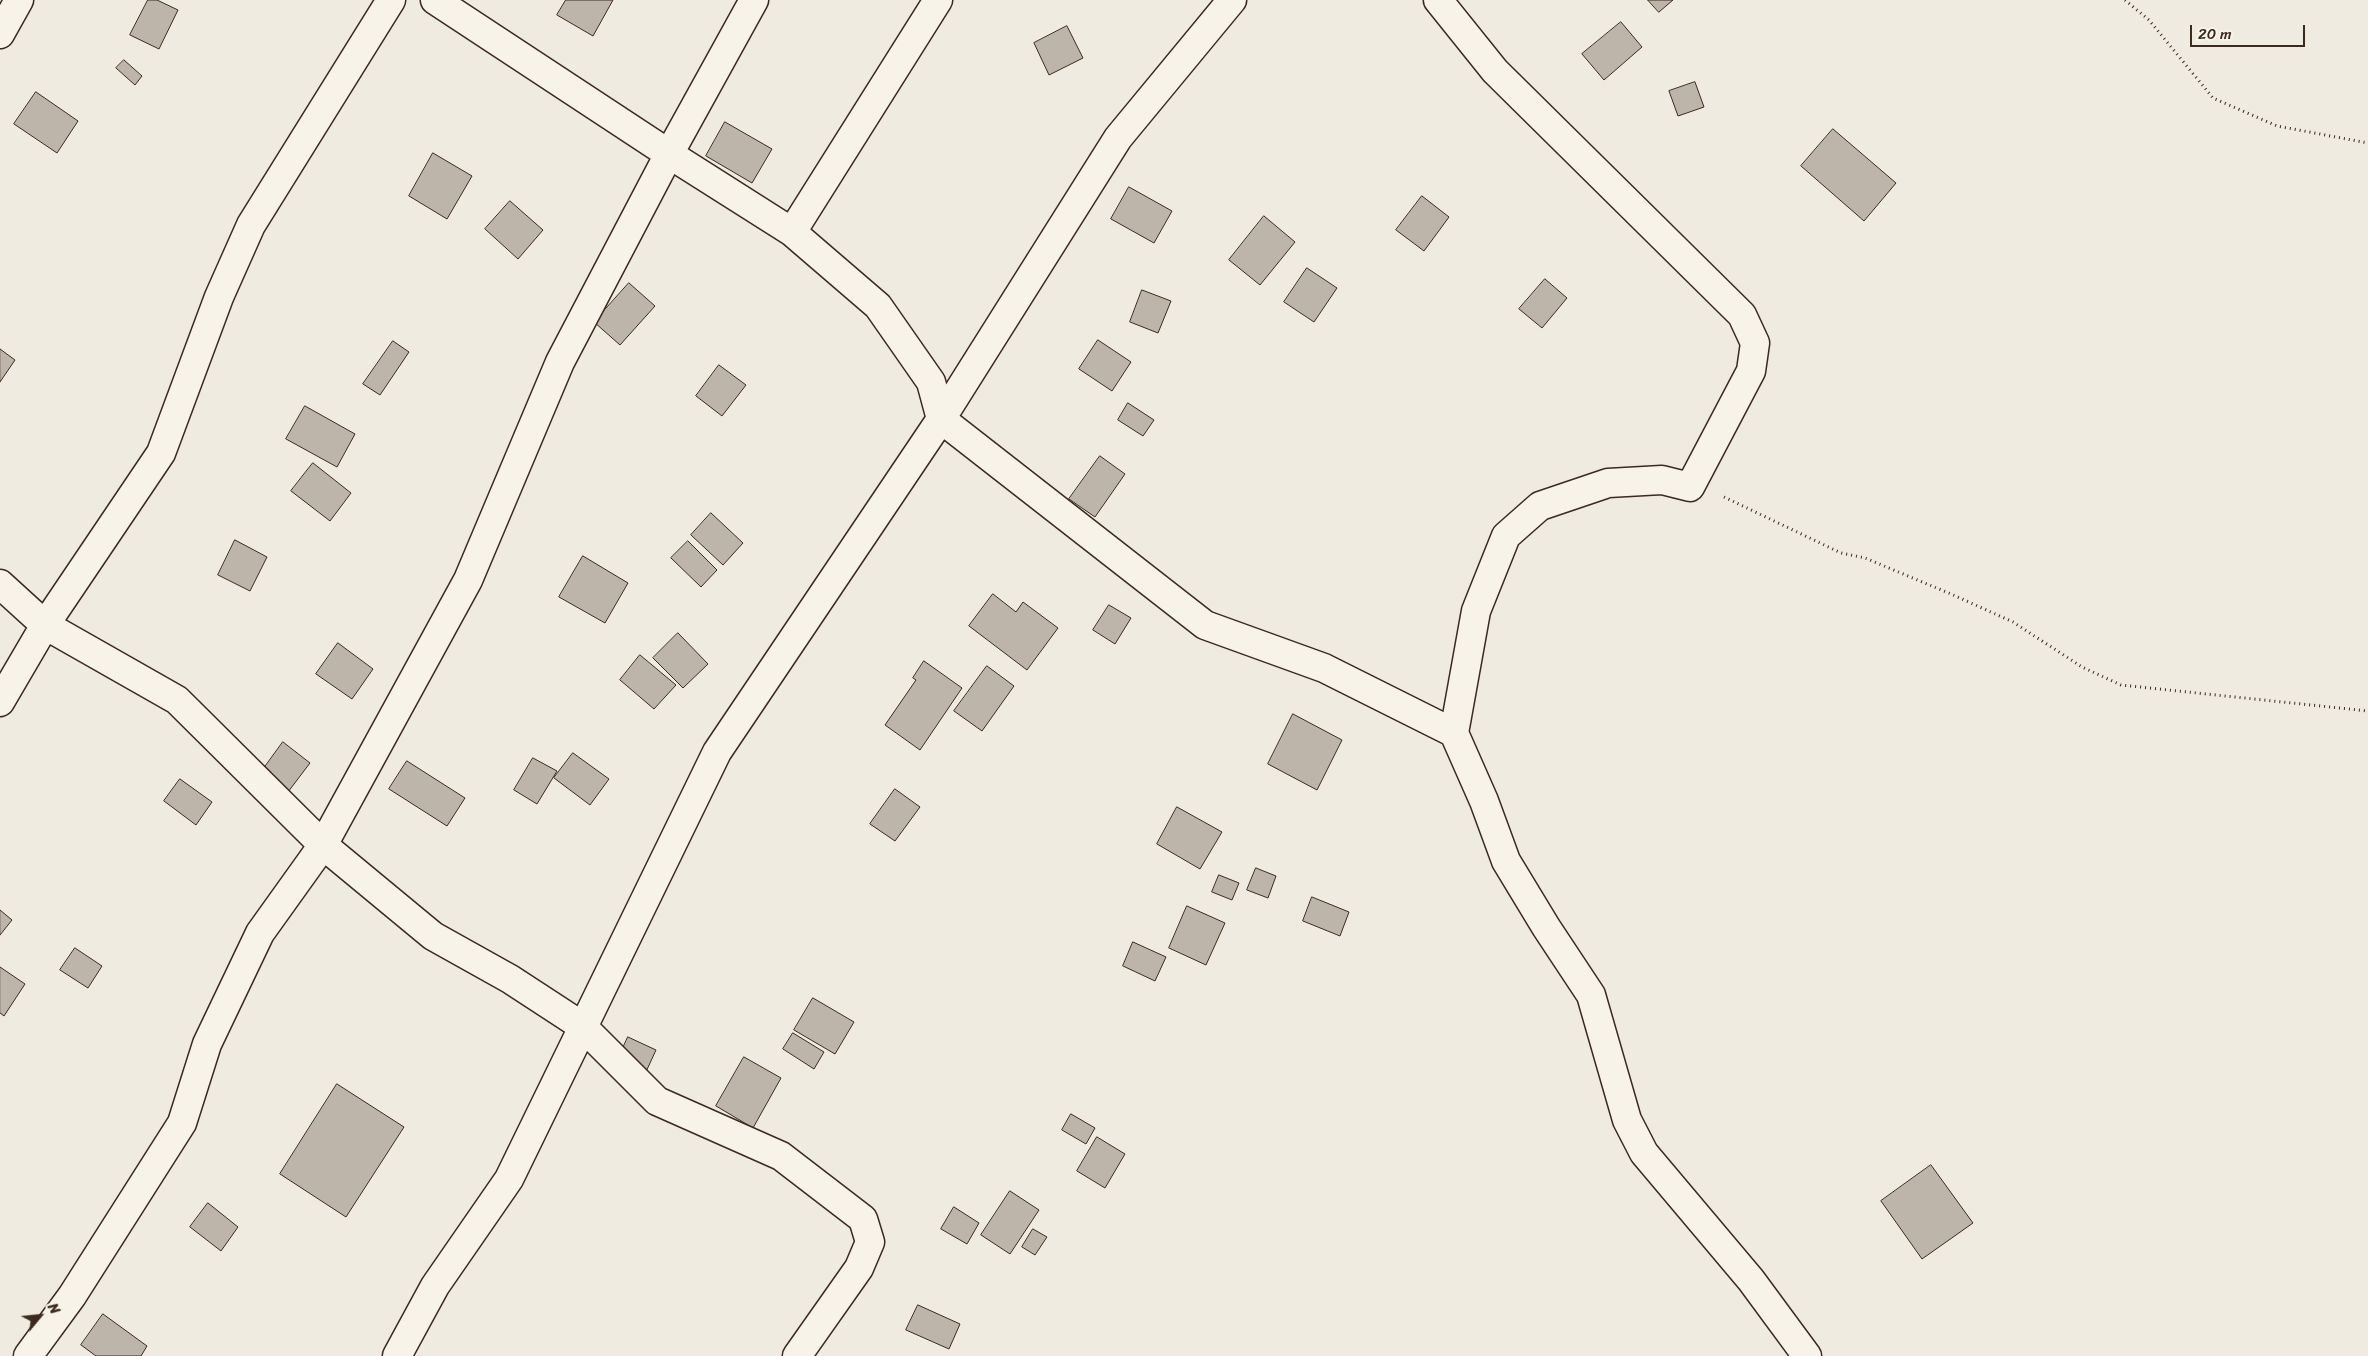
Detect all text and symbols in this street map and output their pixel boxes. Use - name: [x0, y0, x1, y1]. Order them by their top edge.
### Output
- scale bar: [2193, 15, 2308, 47]
- text: 20 m: [2198, 21, 2232, 47]
- north arrow: [15, 1291, 65, 1341]
- text: N: [40, 1299, 67, 1319]

